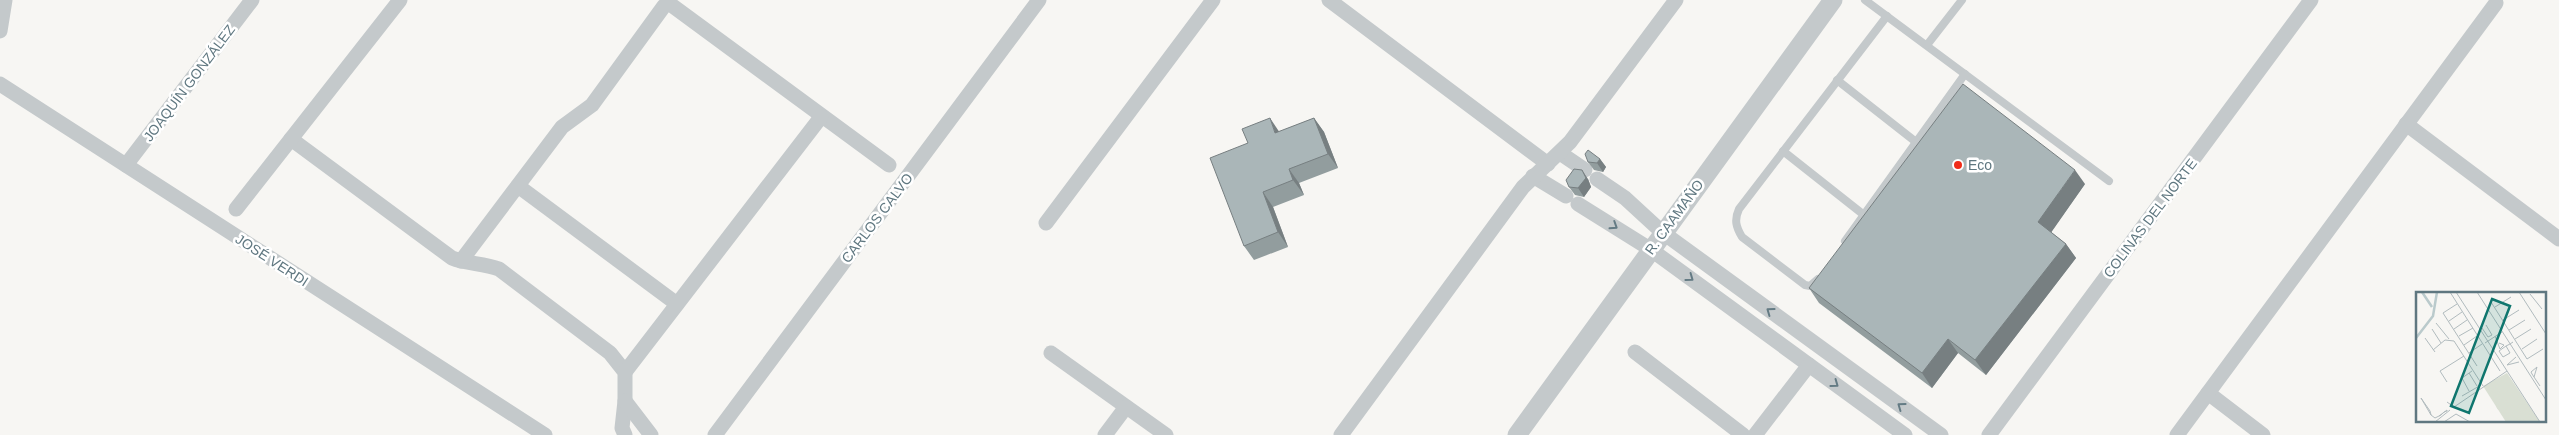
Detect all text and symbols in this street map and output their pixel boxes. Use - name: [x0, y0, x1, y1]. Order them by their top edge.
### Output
- street label: JOAQUÍN GONZÁLEZ: [140, 21, 238, 144]
- street label: COLINAS DEL NORTE: [2100, 155, 2200, 281]
- place label: Eco: [1968, 157, 1992, 173]
- marker: Eco: [1952, 159, 1964, 171]
- street label: CARLOS CALVO: [838, 170, 916, 266]
- street label: R. CAAMAÑO: [1641, 176, 1707, 258]
- one-way arrow: [1609, 220, 1618, 230]
- street label: JOSÉ VERDI: [233, 231, 311, 289]
- one-way arrow: [1684, 272, 1694, 281]
- inset map: [2416, 292, 2546, 422]
- one-way arrow: [1767, 308, 1776, 316]
- one-way arrow: [1829, 378, 1839, 387]
- one-way arrow: [1898, 403, 1907, 412]

